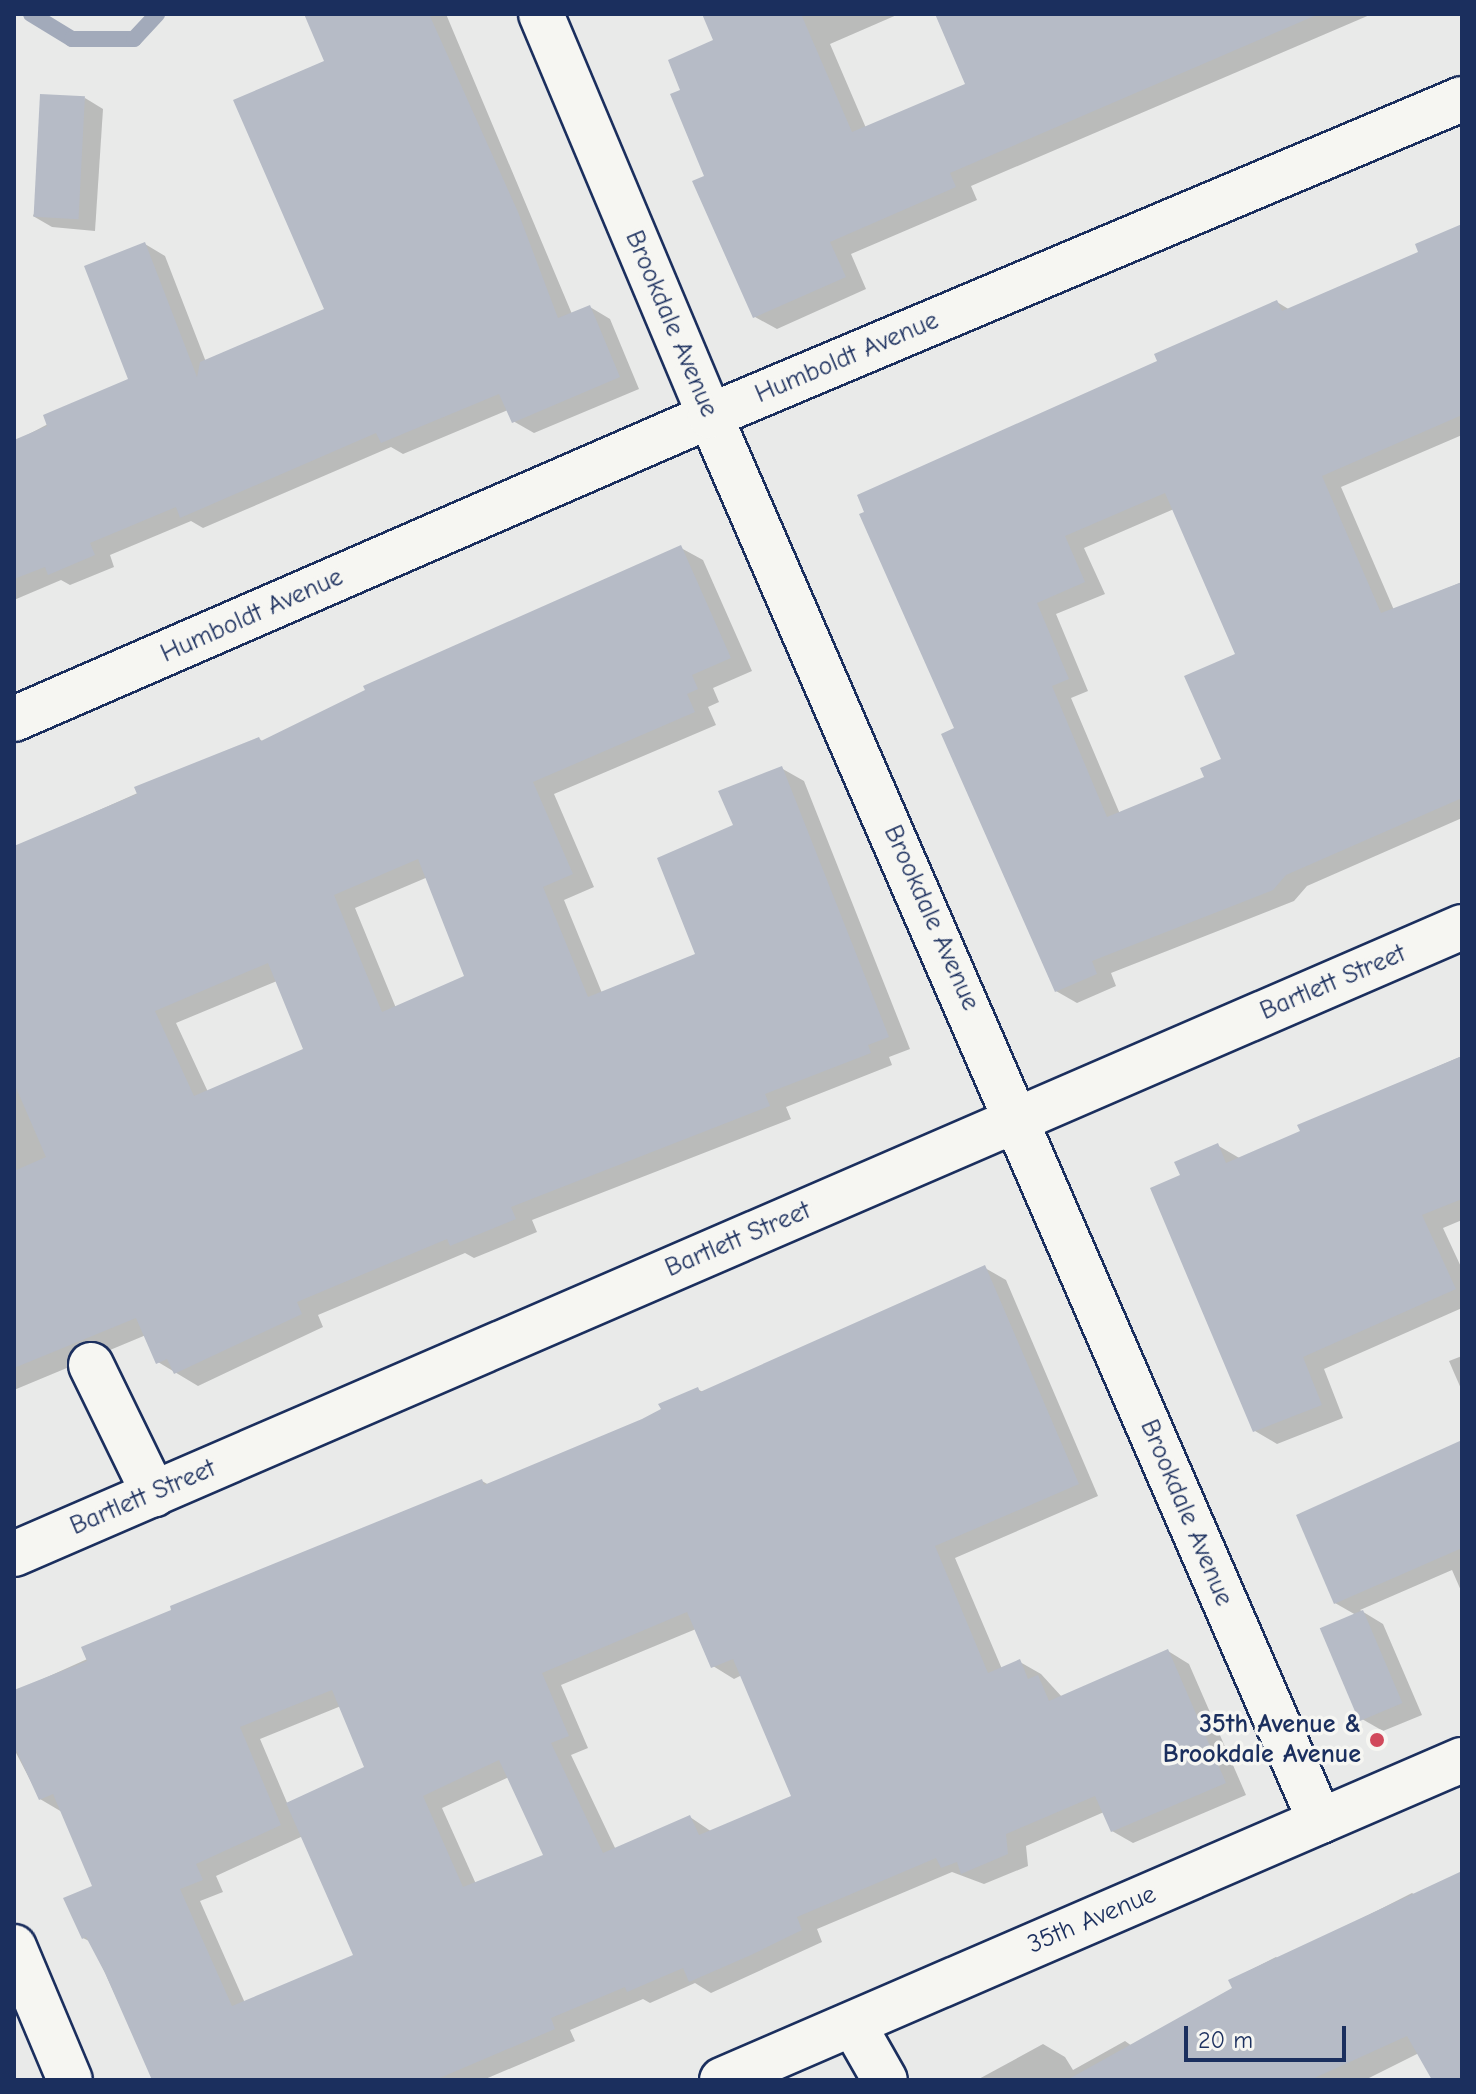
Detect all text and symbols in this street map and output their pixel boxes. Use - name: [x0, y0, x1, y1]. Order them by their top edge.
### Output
- street label: Brookdale Avenue: [618, 226, 724, 422]
- street label: Humboldt Avenue: [751, 305, 943, 411]
- street label: Humboldt Avenue: [156, 562, 348, 670]
- street label: Brookdale Avenue: [876, 821, 986, 1015]
- street label: Bartlett Street: [1256, 938, 1410, 1028]
- street label: Bartlett Street: [661, 1195, 815, 1285]
- street label: Brookdale Avenue: [1133, 1415, 1239, 1611]
- street label: Bartlett Street: [66, 1453, 220, 1543]
- place label: 35th Avenue & Brookdale Avenue: [1163, 1709, 1361, 1770]
- marker: 35th Avenue & Brookdale Avenue: [1368, 1731, 1386, 1749]
- street label: 35th Avenue: [1023, 1879, 1161, 1961]
- scale bar: [1188, 2010, 1350, 2060]
- text: 20 m: [1198, 2026, 1253, 2054]

